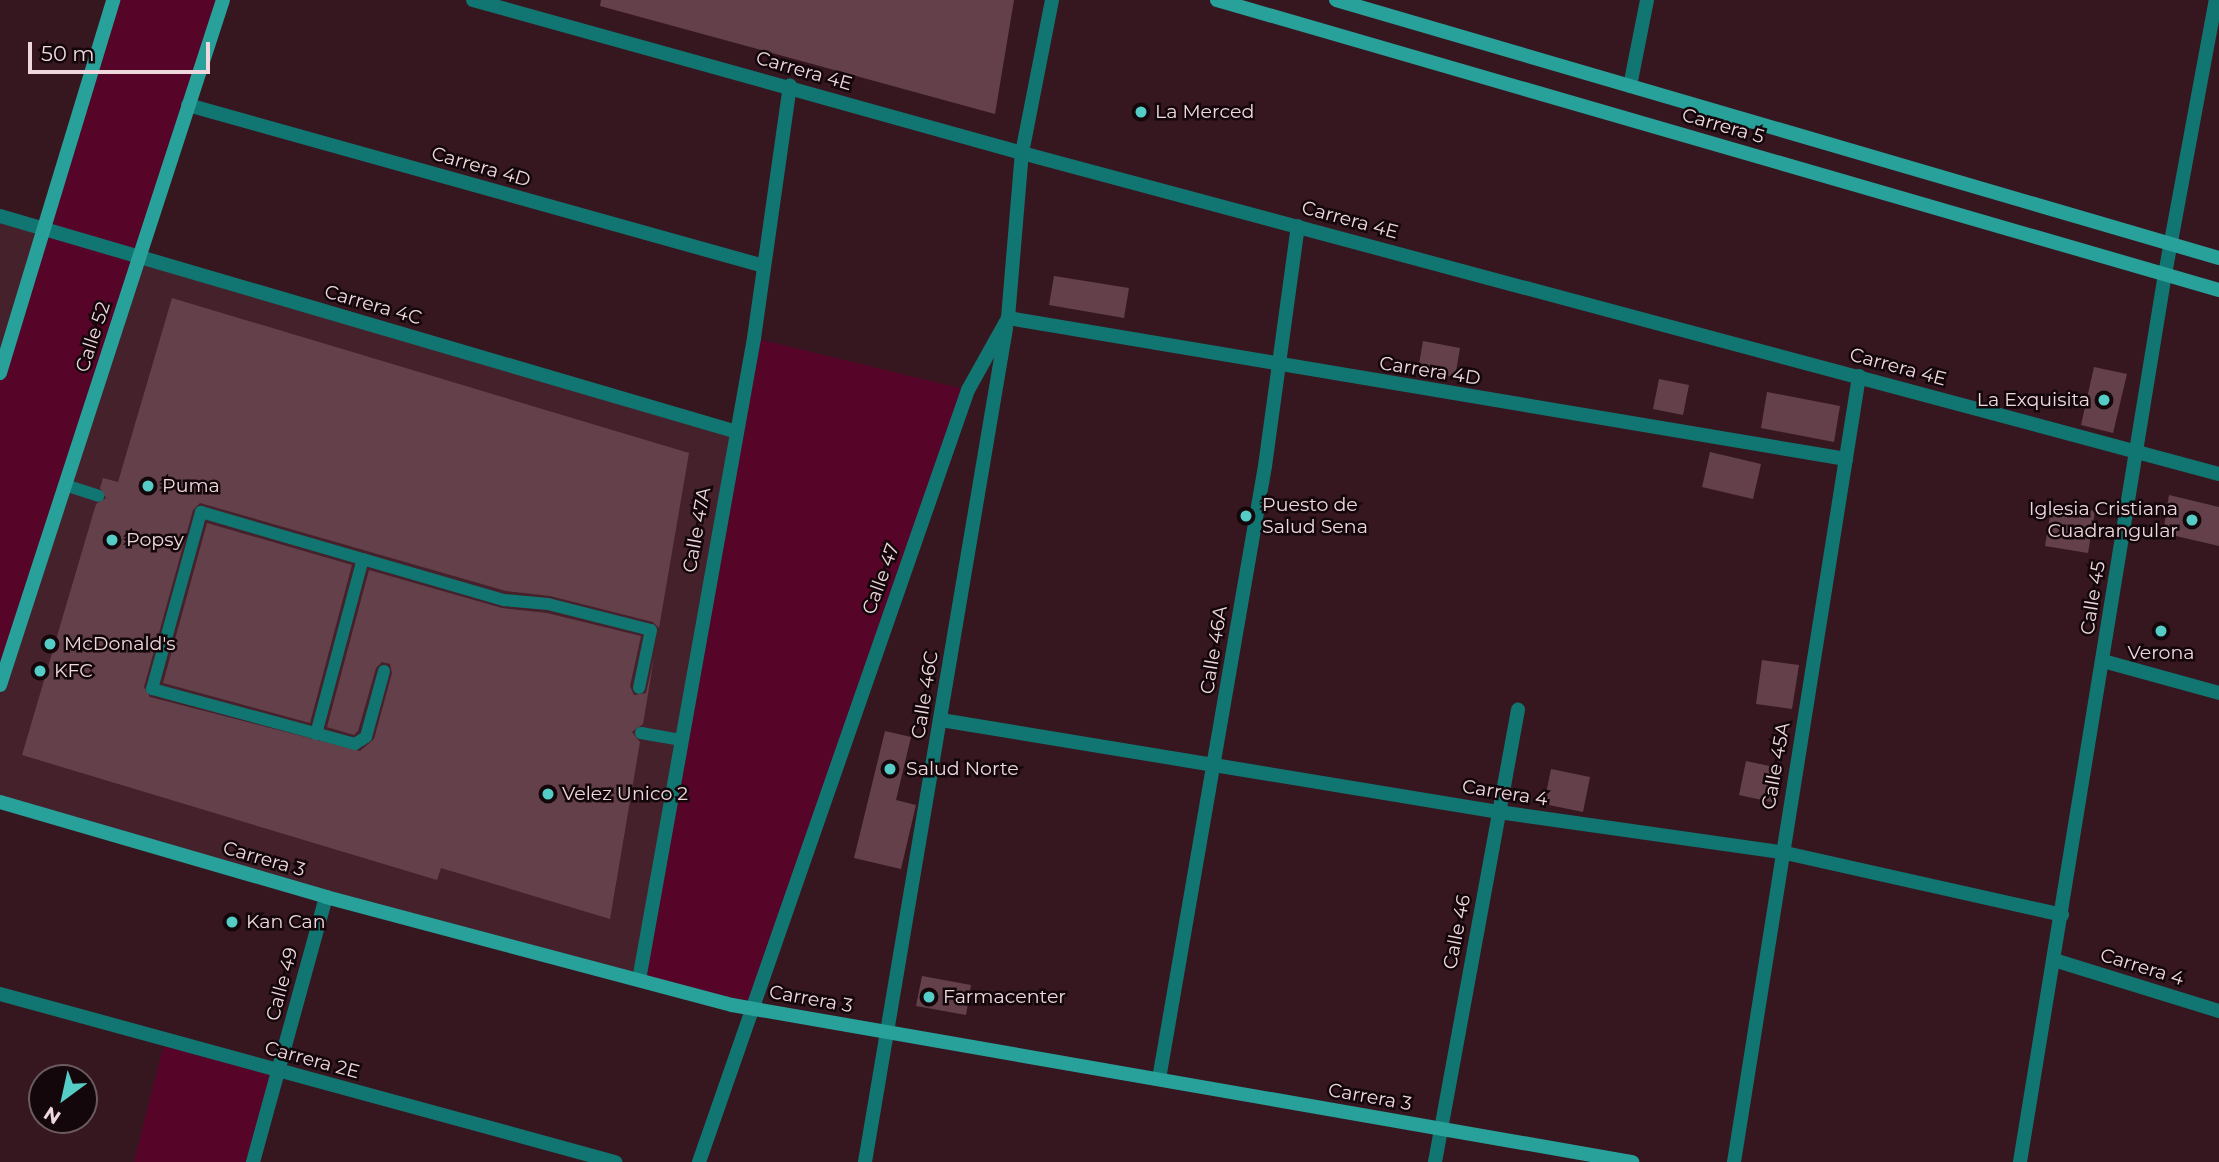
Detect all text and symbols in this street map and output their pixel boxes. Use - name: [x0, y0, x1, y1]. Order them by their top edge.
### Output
- scale bar: [32, 28, 214, 72]
- text: 50 m: [41, 41, 95, 66]
- street label: Carrera 4E: [753, 46, 855, 96]
- place label: La Merced: [1155, 101, 1254, 123]
- street label: Carrera 5: [1679, 103, 1767, 149]
- marker: La Merced: [1133, 104, 1149, 120]
- street label: Carrera 4D: [429, 142, 533, 192]
- street label: Carrera 4E: [1299, 196, 1401, 244]
- street label: Carrera 4C: [322, 280, 424, 330]
- street label: Calle 52: [71, 299, 115, 375]
- street label: Carrera 4E: [1847, 343, 1949, 391]
- street label: Carrera 4D: [1378, 352, 1482, 390]
- place label: La Exquisita: [1977, 389, 2090, 411]
- marker: La Exquisita: [2096, 392, 2112, 408]
- place label: Puma: [162, 475, 220, 497]
- marker: Puma: [140, 478, 156, 494]
- street label: Calle 47A: [678, 485, 716, 575]
- place label: Puesto de Salud Sena: [1262, 494, 1368, 538]
- place label: Iglesia Cristiana Cuadrangular: [2029, 498, 2178, 542]
- marker: Puesto de Salud Sena: [1236, 506, 1256, 526]
- marker: Iglesia Cristiana Cuadrangular: [2184, 512, 2200, 528]
- place label: Popsy: [126, 529, 184, 551]
- marker: Popsy: [104, 532, 120, 548]
- street label: Calle 47: [858, 540, 904, 618]
- street label: Calle 45: [2076, 559, 2110, 637]
- street label: Calle 46A: [1196, 604, 1232, 696]
- marker: Verona: [2153, 623, 2169, 639]
- place label: McDonald's: [64, 633, 176, 655]
- marker: McDonald's: [42, 636, 58, 652]
- place label: Verona: [2127, 642, 2195, 664]
- street label: Calle 46C: [907, 649, 943, 741]
- place label: KFC: [54, 660, 93, 682]
- marker: KFC: [32, 663, 48, 679]
- street label: Calle 45A: [1757, 721, 1795, 811]
- place label: Salud Norte: [906, 758, 1019, 780]
- marker: Salud Norte: [880, 759, 900, 779]
- street label: Carrera 4: [1461, 775, 1549, 811]
- place label: Velez Unico 2: [562, 783, 688, 805]
- marker: Velez Unico 2: [540, 786, 556, 802]
- street label: Carrera 3: [220, 836, 308, 882]
- street label: Calle 46: [1439, 893, 1475, 971]
- place label: Kan Can: [246, 911, 326, 933]
- marker: Kan Can: [224, 914, 240, 930]
- street label: Carrera 4: [2097, 943, 2187, 991]
- street label: Calle 49: [261, 945, 303, 1023]
- street label: Carrera 3: [767, 980, 855, 1018]
- place label: Farmacenter: [943, 986, 1066, 1008]
- marker: Farmacenter: [921, 989, 937, 1005]
- street label: Carrera 2E: [262, 1036, 362, 1084]
- north arrow: [28, 1064, 98, 1134]
- street label: Carrera 3: [1326, 1078, 1414, 1116]
- text: N: [40, 1102, 65, 1129]

